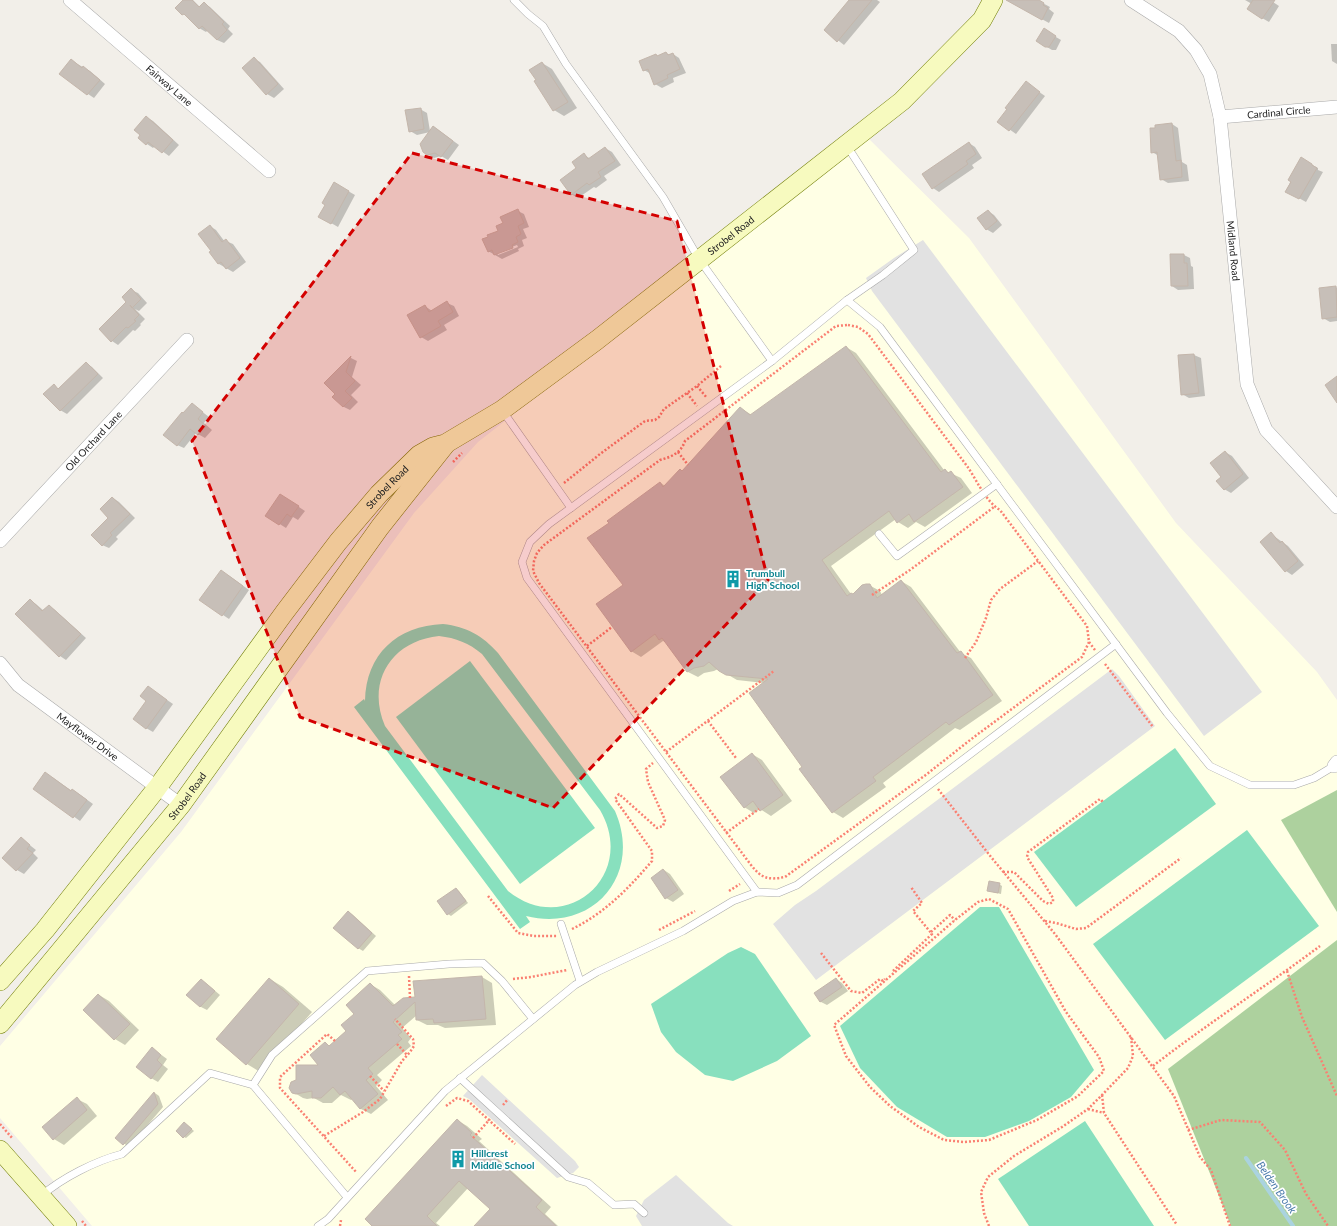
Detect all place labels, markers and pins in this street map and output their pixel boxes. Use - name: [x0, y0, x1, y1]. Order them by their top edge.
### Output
- place label: Trumbull High School: [746, 567, 799, 591]
- building icon: Trumbull High School: [723, 569, 743, 589]
- place label: Hillcrest Middle School: [471, 1147, 534, 1171]
- building icon: Hillcrest Middle School: [448, 1149, 468, 1169]

